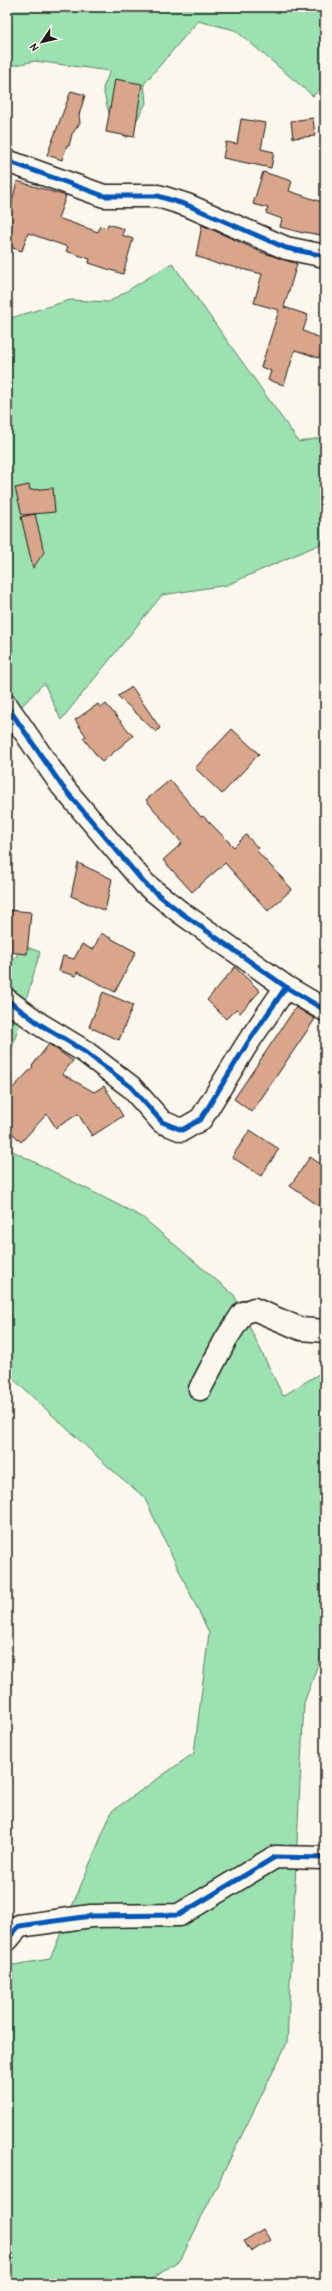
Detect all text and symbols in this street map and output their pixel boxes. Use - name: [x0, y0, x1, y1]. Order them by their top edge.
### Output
- north arrow: [22, 22, 62, 62]
- text: N: [26, 41, 41, 54]

